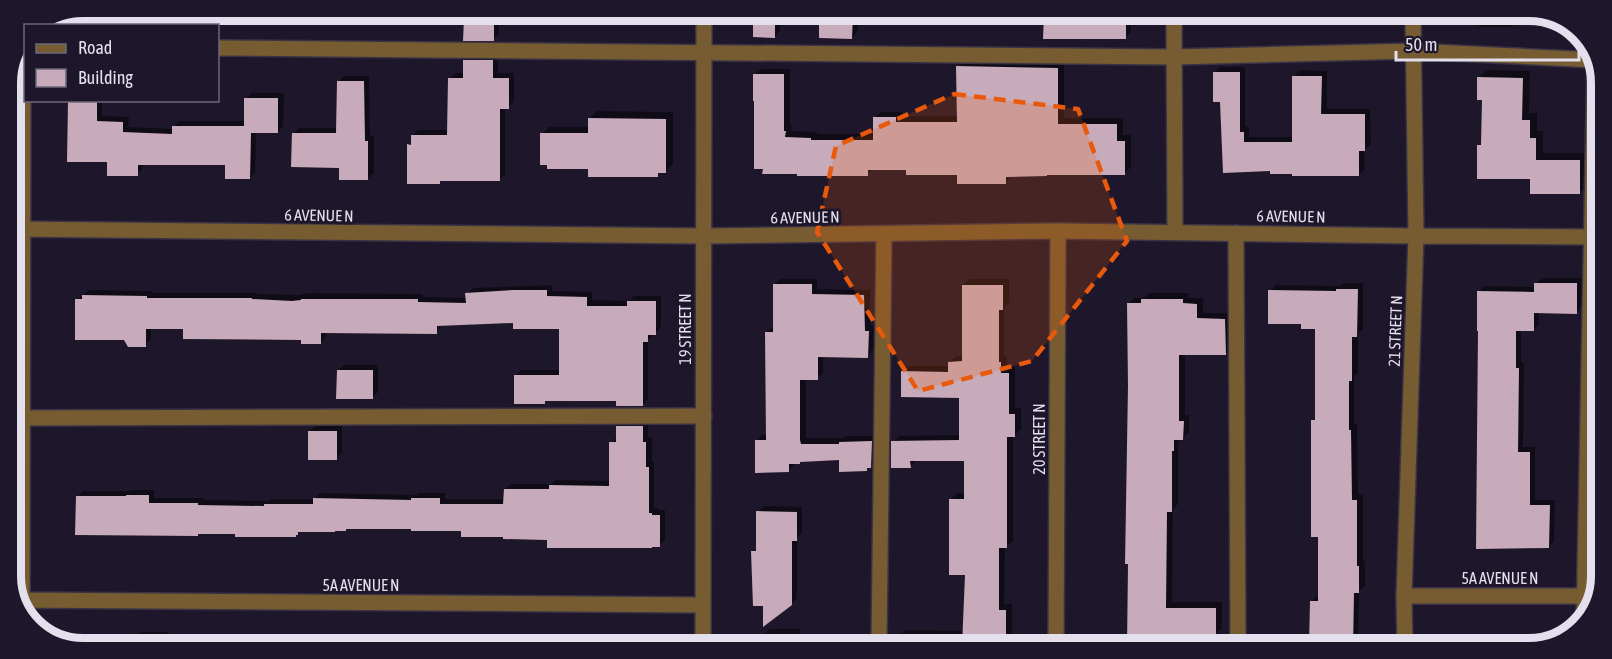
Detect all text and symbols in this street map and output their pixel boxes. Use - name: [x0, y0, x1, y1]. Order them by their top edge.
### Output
- legend: [24, 24, 219, 102]
- scale bar: [1396, 24, 1579, 62]
- text: 50 m: [1405, 34, 1437, 55]
- text: Road: [78, 37, 112, 58]
- text: Building: [78, 67, 133, 88]
- street label: 6 AVENUE N: [284, 205, 354, 225]
- street label: 6 AVENUE N: [1256, 206, 1326, 226]
- street label: 6 AVENUE N: [770, 207, 840, 227]
- street label: 19 STREET N: [676, 293, 694, 365]
- street label: 21 STREET N: [1385, 295, 1405, 367]
- street label: 20 STREET N: [1030, 403, 1048, 475]
- street label: 5A AVENUE N: [1461, 569, 1539, 587]
- street label: 5A AVENUE N: [322, 576, 400, 594]

